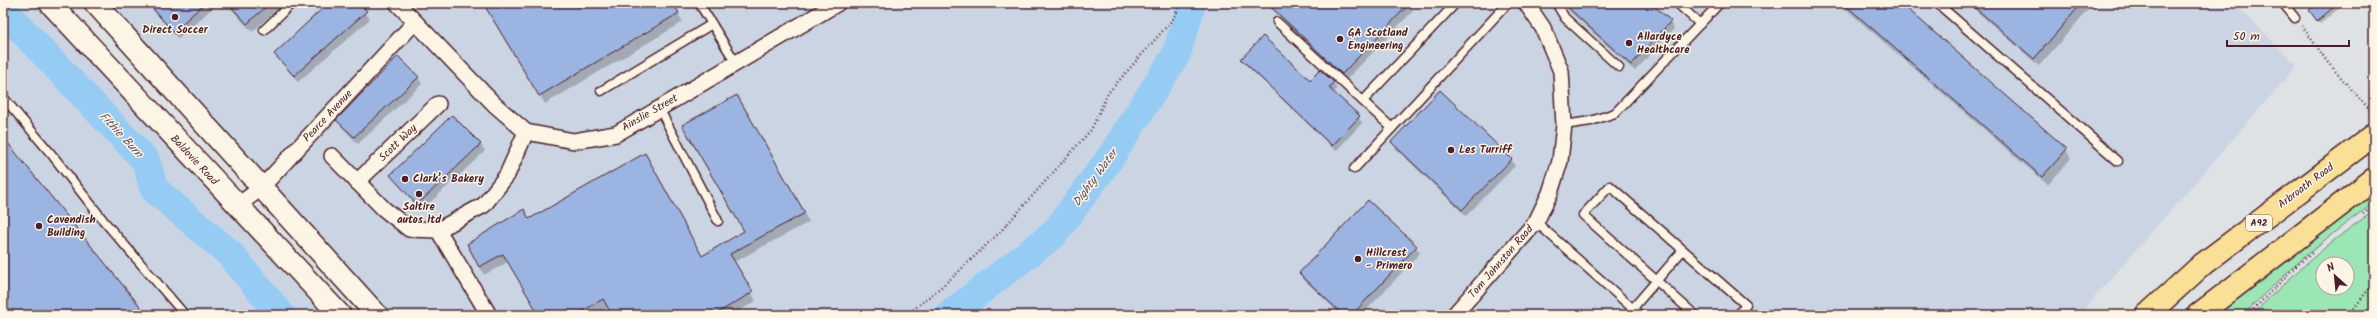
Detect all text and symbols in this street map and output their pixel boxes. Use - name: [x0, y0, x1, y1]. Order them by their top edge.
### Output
- marker: Direct Soccer: [170, 12, 180, 22]
- place label: Direct Soccer: [142, 21, 209, 39]
- scale bar: [2227, 22, 2349, 48]
- place label: GA Scotland Engineering: [1348, 24, 1409, 55]
- text: 50 m: [2233, 27, 2260, 46]
- place label: Allardyce Healthcare: [1637, 28, 1690, 59]
- marker: GA Scotland Engineering: [1335, 34, 1345, 44]
- marker: Allardyce Healthcare: [1624, 38, 1634, 48]
- street label: Pearce Avenue: [299, 86, 357, 146]
- street label: Ainslie Street: [618, 89, 682, 136]
- water label: Fithie Burn: [95, 108, 148, 164]
- street label: Scott Way: [375, 119, 422, 166]
- street label: Baldovie Road: [166, 130, 223, 190]
- place label: Les Turriff: [1459, 141, 1513, 159]
- water label: Dighty Water: [1068, 143, 1124, 211]
- marker: Les Turriff: [1446, 145, 1456, 155]
- street label: Arbroath Road: [2274, 158, 2338, 213]
- place label: Clark’s Bakery: [413, 170, 484, 188]
- marker: Clark’s Bakery: [400, 174, 410, 184]
- marker: Saltire autos ltd: [414, 189, 424, 199]
- place label: Saltire autos ltd: [397, 198, 442, 229]
- place label: Cavendish Building: [47, 211, 96, 242]
- road number: A92: [2246, 215, 2272, 231]
- marker: Cavendish Building: [34, 221, 44, 231]
- street label: Tom Johnston Road: [1464, 221, 1538, 303]
- place label: Hillcrest - Primero: [1366, 244, 1412, 275]
- marker: Hillcrest - Primero: [1353, 254, 1363, 264]
- north arrow: [2315, 256, 2355, 296]
- text: N: [2324, 258, 2338, 278]

